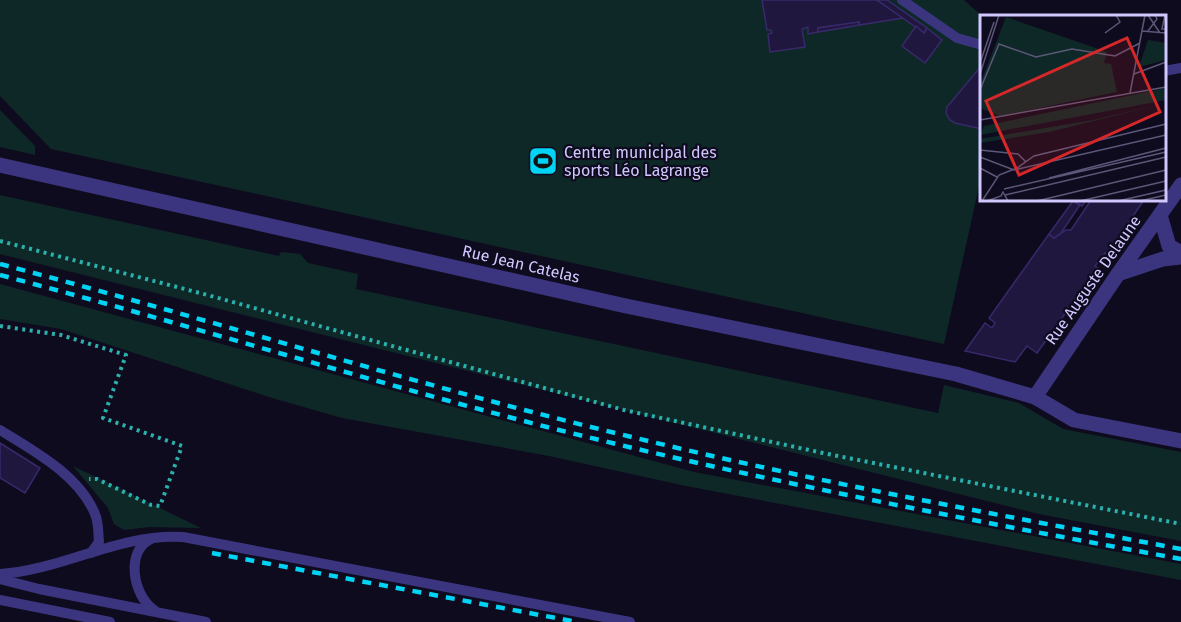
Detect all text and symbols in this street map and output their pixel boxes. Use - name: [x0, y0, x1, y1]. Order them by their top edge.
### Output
- inset map: [980, 15, 1166, 201]
- place label: Centre municipal des sports Léo Lagrange: [564, 143, 717, 180]
- sports icon: Centre municipal des sports Léo Lagrange: [527, 145, 559, 177]
- street label: Rue Auguste Delaune: [1041, 212, 1145, 348]
- street label: Rue Jean Catelas: [460, 241, 582, 287]

